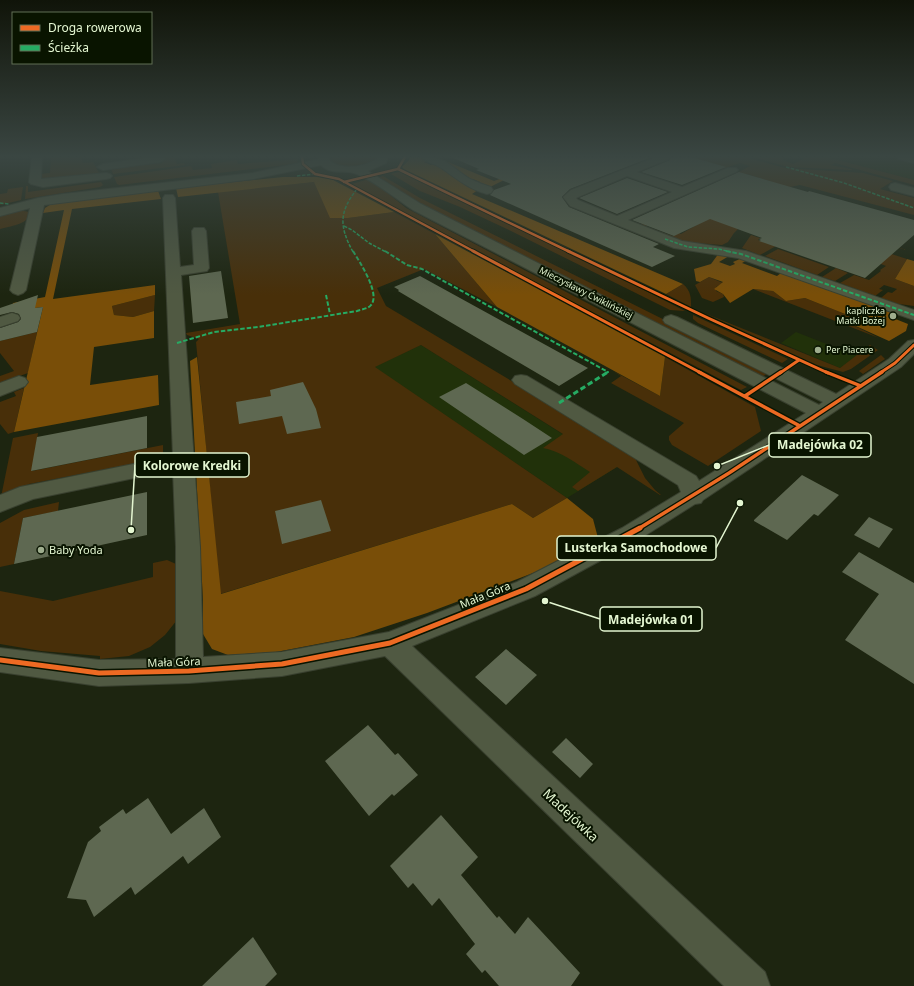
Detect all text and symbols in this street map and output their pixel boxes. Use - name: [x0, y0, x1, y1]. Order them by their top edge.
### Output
- legend: [12, 12, 152, 64]
- text: Droga rowerowa: [48, 19, 142, 36]
- text: Ścieżka: [48, 39, 89, 56]
- street label: Mieczysławy Ćwiklińskiej: [537, 263, 635, 322]
- place label: kapliczka Matki Bożej: [836, 304, 885, 327]
- marker: kapliczka Matki Bożej: [888, 311, 898, 321]
- place label: Per Piacere: [826, 343, 873, 356]
- marker: Per Piacere: [813, 345, 823, 355]
- callout: Madejówka 02: [769, 433, 871, 457]
- text: Madejówka 02: [777, 436, 863, 453]
- callout: Kolorowe Kredki: [135, 453, 249, 477]
- text: Kolorowe Kredki: [143, 457, 241, 474]
- callout: Lusterka Samochodowe: [557, 536, 716, 560]
- text: Lusterka Samochodowe: [565, 539, 707, 556]
- place label: Baby Yoda: [49, 542, 103, 557]
- marker: Baby Yoda: [36, 545, 46, 555]
- street label: Mała Góra: [457, 578, 512, 611]
- callout: Madejówka 01: [600, 607, 702, 631]
- text: Madejówka 01: [608, 611, 694, 628]
- street label: Mała Góra: [147, 653, 201, 670]
- street label: Madejówka: [539, 785, 603, 845]

